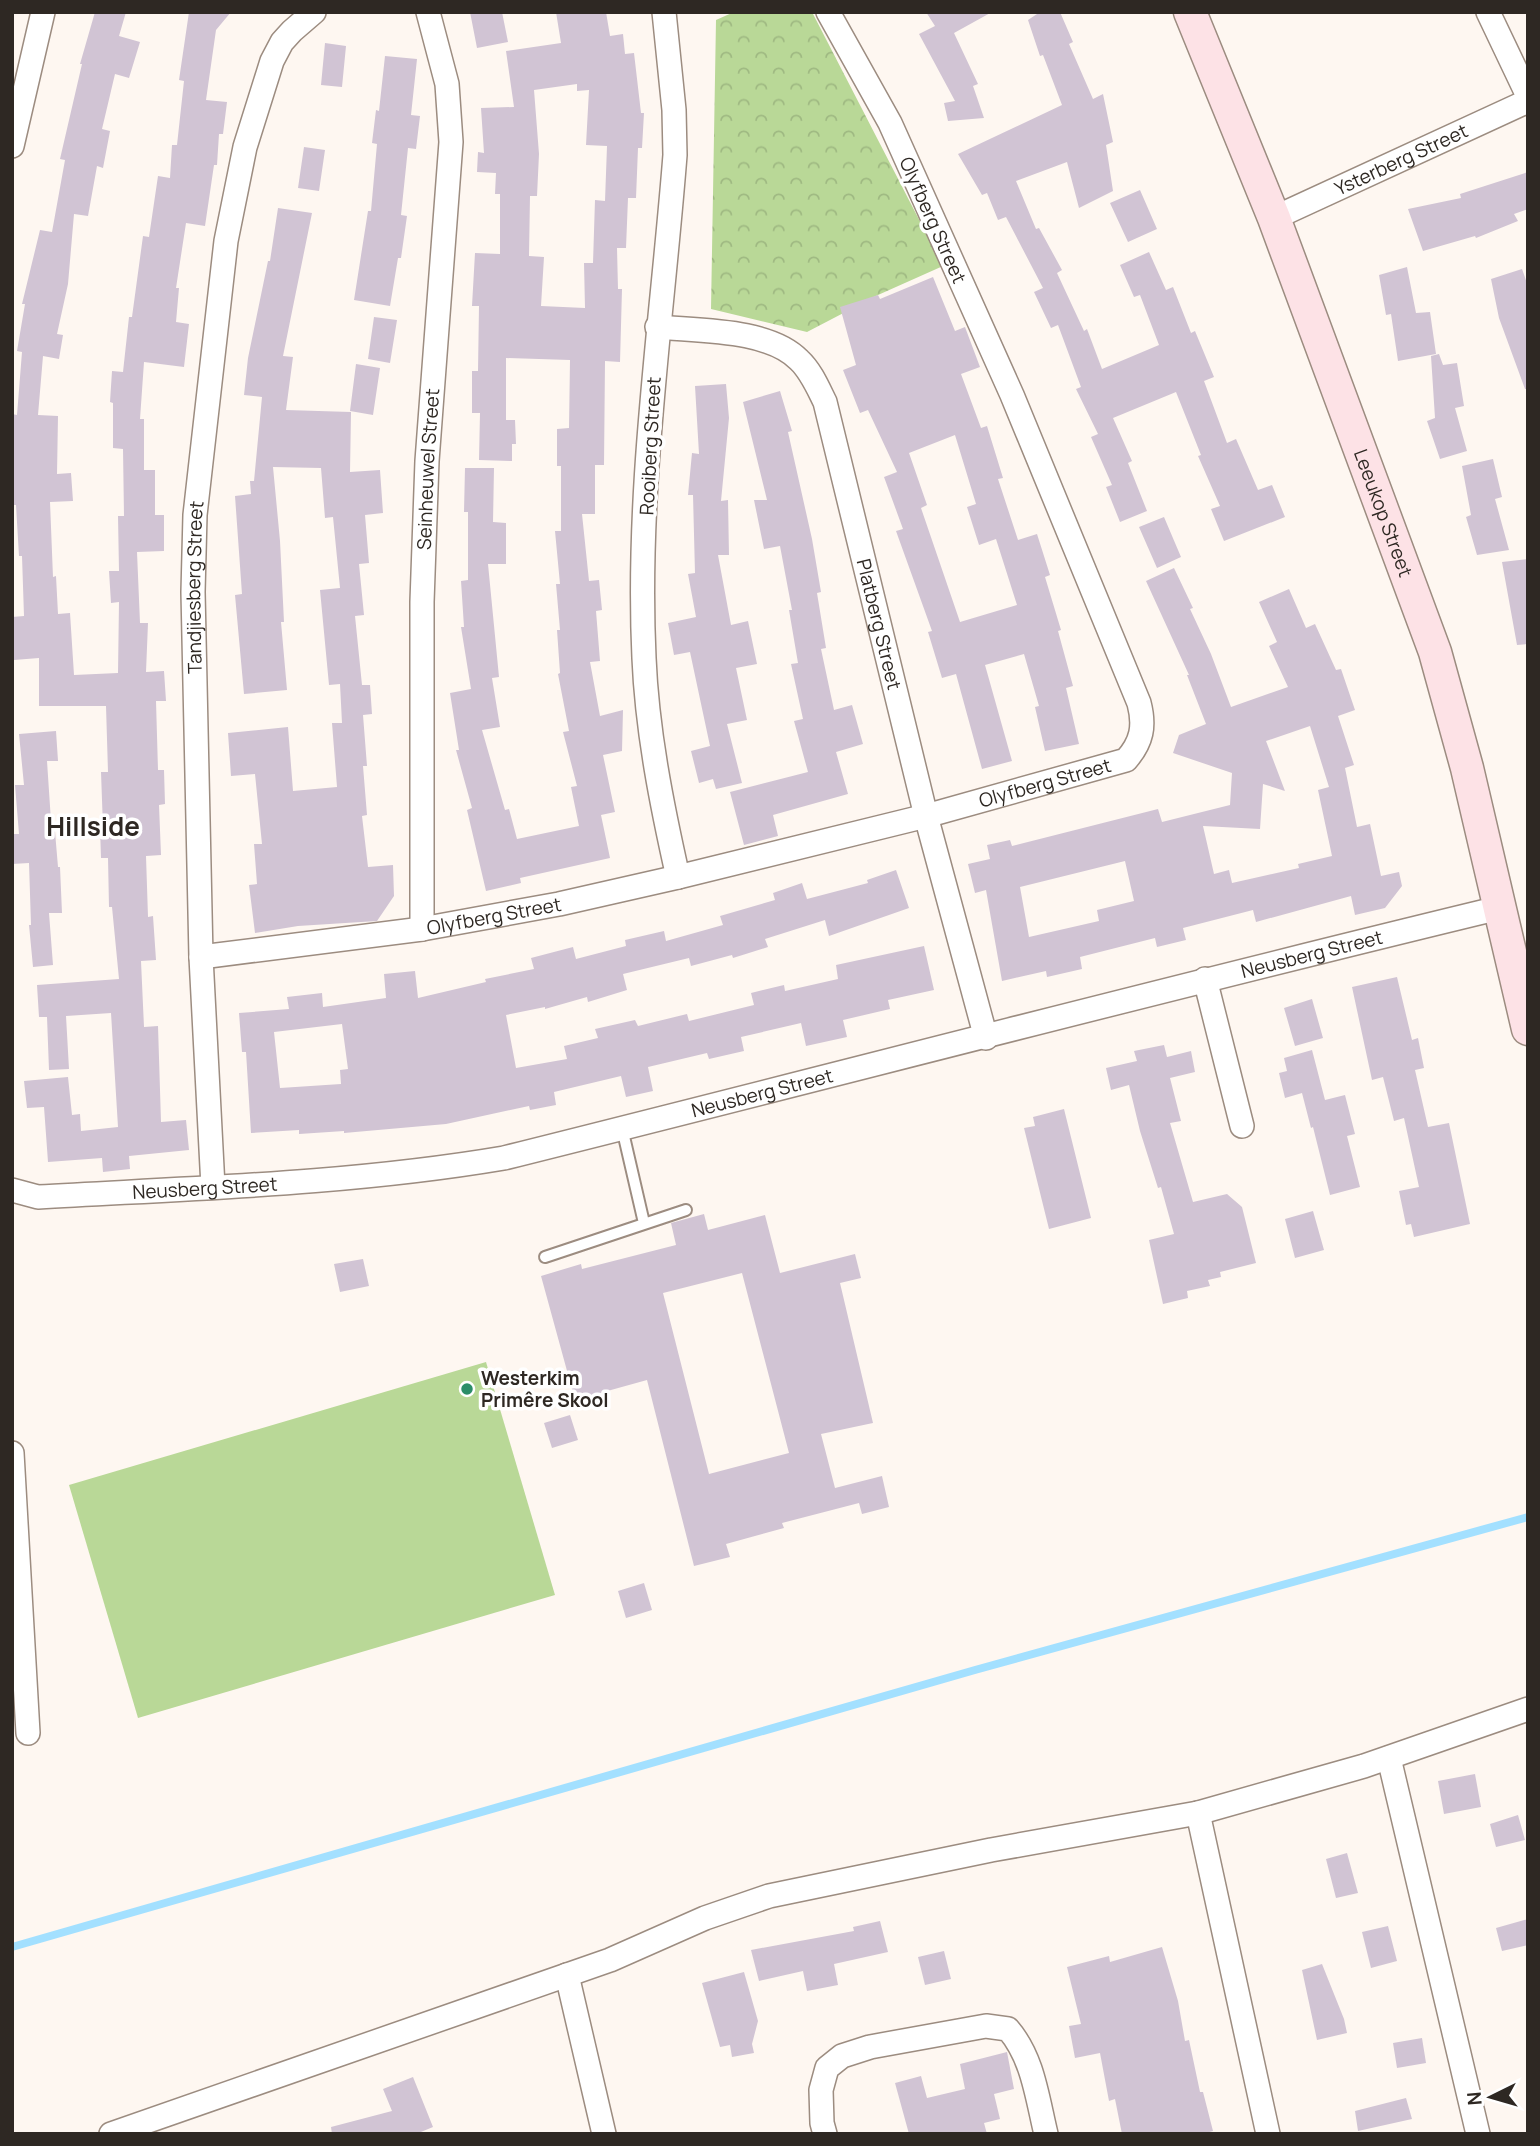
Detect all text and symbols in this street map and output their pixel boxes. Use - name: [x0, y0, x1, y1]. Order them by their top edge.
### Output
- street label: Ysterberg Street: [1330, 117, 1472, 201]
- street label: Olyfberg Street: [893, 153, 973, 287]
- street label: Rooiberg Street: [633, 376, 667, 516]
- street label: Seinheuwel Street: [411, 387, 445, 550]
- street label: Leeukop Street: [1348, 445, 1419, 581]
- street label: Tandjiesberg Street: [180, 499, 210, 674]
- street label: Platberg Street: [851, 556, 908, 692]
- street label: Olyfberg Street: [976, 752, 1114, 814]
- district label: Hillside: [46, 808, 140, 844]
- street label: Olyfberg Street: [425, 891, 563, 941]
- street label: Neusberg Street: [1238, 924, 1385, 984]
- street label: Neusberg Street: [689, 1062, 836, 1123]
- street label: Neusberg Street: [132, 1171, 278, 1205]
- place label: Westerkim Primêre Skool: [481, 1365, 609, 1413]
- marker: Westerkim Primêre Skool: [459, 1381, 475, 1397]
- north arrow: [1456, 2062, 1526, 2132]
- text: N: [1461, 2091, 1488, 2106]

